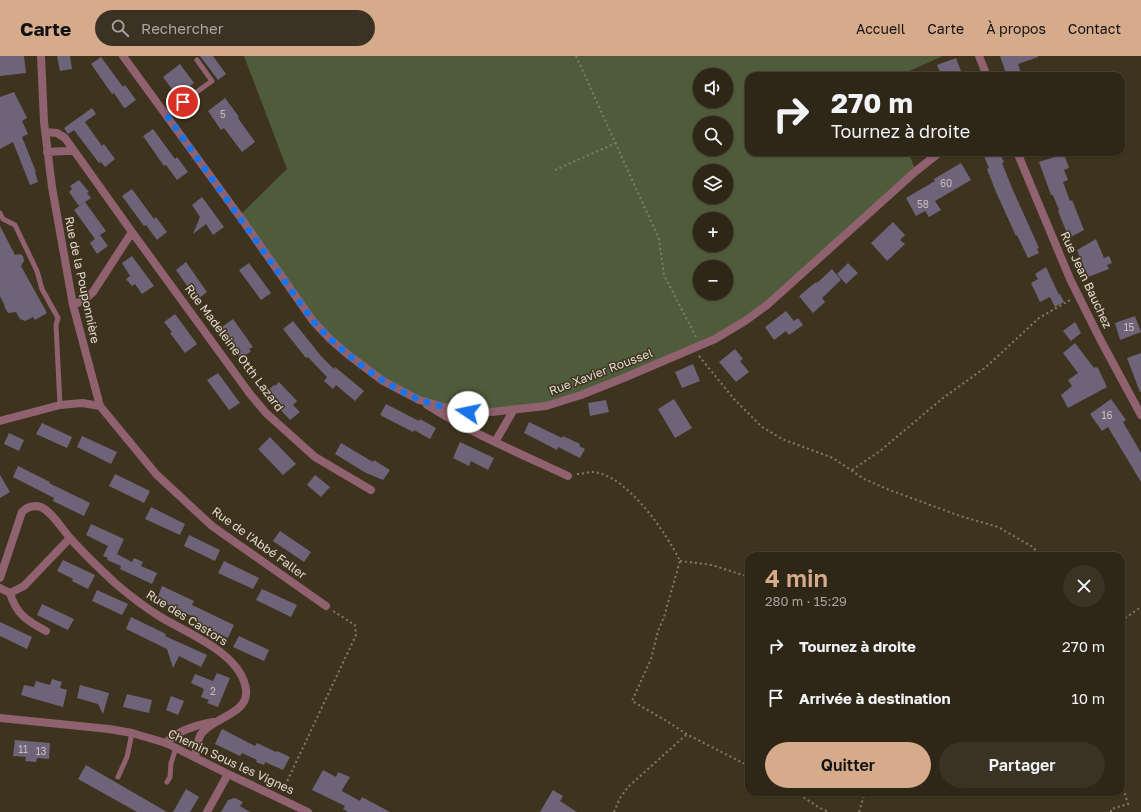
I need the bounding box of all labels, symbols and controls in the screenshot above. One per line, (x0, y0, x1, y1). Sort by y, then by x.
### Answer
search box (95, 10, 375, 46)
text: Carte (20, 17, 71, 40)
icon: search (109, 17, 131, 39)
text: Rechercher (141, 19, 224, 37)
text: Accueil (856, 20, 905, 37)
text: Carte (927, 20, 964, 37)
text: À propos (986, 20, 1046, 37)
text: Contact (1068, 20, 1121, 37)
map controls (693, 68, 733, 300)
button: sound (693, 68, 733, 108)
pin (166, 85, 200, 119)
text: 270 m (831, 86, 913, 119)
icon: right (765, 88, 817, 140)
icon: arrive (172, 91, 194, 113)
house number: 5 (220, 108, 226, 120)
button: search (693, 116, 733, 156)
text: Tournez à droite (831, 120, 970, 142)
button: layers (693, 164, 733, 204)
house number: 60 (940, 177, 952, 189)
house number: 58 (917, 198, 929, 210)
button: + (693, 212, 733, 252)
street label: Rue de la Pouponnière (62, 215, 103, 345)
street label: Rue Jean Bauchez (1057, 229, 1115, 331)
button: − (693, 260, 733, 300)
street label: Rue Madeleine Otth Lazard (182, 281, 287, 414)
house number: 15 (1124, 321, 1135, 333)
street label: Rue Xavier Roussel (547, 345, 655, 398)
position arrow (447, 391, 489, 433)
house number: 16 (1102, 409, 1112, 421)
street label: Rue de l'Abbé Faller (209, 503, 310, 582)
text: 4 min (765, 563, 828, 592)
button: close (1063, 565, 1105, 607)
street label: Rue des Castors (144, 587, 231, 649)
text: 280 m · 15:29 (765, 593, 847, 609)
icon: right (765, 635, 787, 657)
text: Tournez à droite (799, 637, 916, 655)
text: 270 m (1062, 637, 1105, 655)
house number: 2 (210, 685, 216, 697)
icon: arrive (765, 687, 787, 709)
text: Arrivée à destination (799, 689, 951, 707)
text: 10 m (1071, 689, 1105, 707)
street label: Chemin Sous les Vignes (166, 726, 297, 797)
button: Quitter (765, 742, 931, 788)
button: Partager (939, 742, 1105, 788)
house number: 11 (18, 743, 28, 755)
house number: 13 (36, 745, 46, 757)

